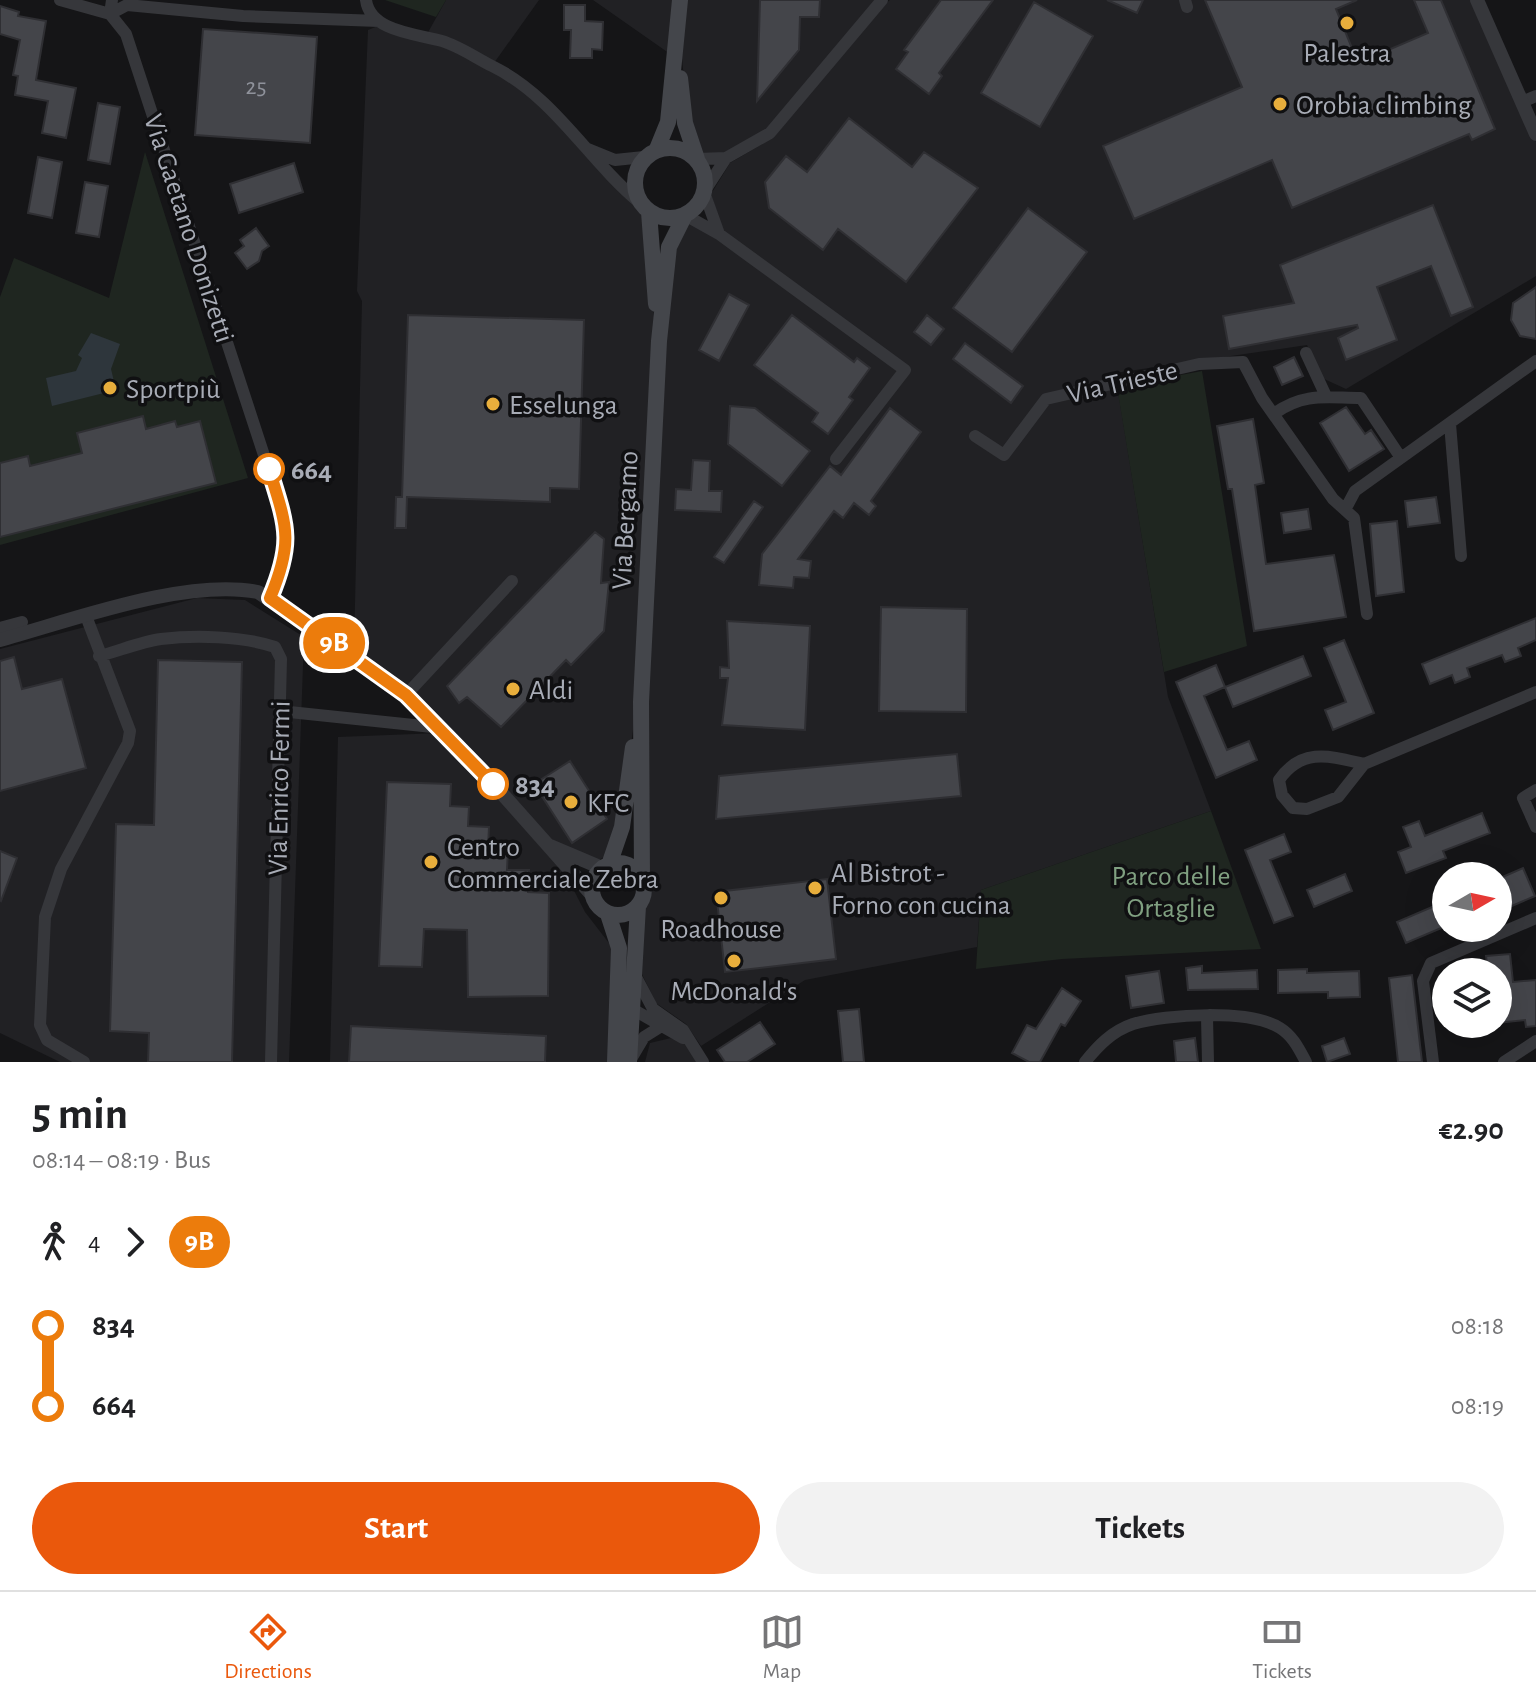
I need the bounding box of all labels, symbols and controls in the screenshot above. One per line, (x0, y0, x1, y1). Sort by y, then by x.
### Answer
marker: Palestra (1338, 14, 1356, 32)
place label: Palestra (1303, 40, 1391, 68)
house number: 25 (246, 75, 266, 99)
place label: Orobia climbing (1296, 92, 1472, 120)
marker: Orobia climbing (1271, 95, 1289, 113)
street label: Via Gaetano Donizetti (138, 111, 238, 346)
street label: Via Trieste (1064, 357, 1180, 409)
place label: Sportpiù (126, 376, 220, 404)
marker: Sportpiù (101, 379, 119, 397)
place label: Esselunga (509, 392, 618, 420)
marker: Esselunga (484, 395, 502, 413)
street label: Via Bergamo (608, 450, 644, 590)
marker: 664 (254, 454, 284, 484)
place label: 664 (291, 457, 332, 485)
line badge: 9B (298, 617, 370, 669)
text: 9B (319, 629, 349, 657)
place label: Aldi (529, 677, 573, 705)
marker: Aldi (504, 680, 522, 698)
street label: Via Enrico Fermi (264, 700, 296, 876)
marker: 834 (478, 769, 508, 799)
place label: 834 (515, 772, 555, 800)
place label: KFC (587, 790, 629, 818)
marker: KFC (562, 793, 580, 811)
place label: Centro Commerciale Zebra (447, 834, 659, 894)
marker: Centro Commerciale Zebra (422, 853, 440, 871)
place label: Al Bistrot - Forno con cucina (831, 860, 1011, 920)
north arrow (1432, 862, 1512, 942)
map controls (1432, 862, 1512, 1038)
park label: Parco delle Ortaglie (1112, 863, 1230, 923)
marker: Al Bistrot - Forno con cucina (806, 879, 824, 897)
marker: Roadhouse (712, 889, 730, 907)
place label: Roadhouse (660, 916, 782, 944)
marker: McDonald's (725, 952, 743, 970)
button: layers (1432, 958, 1512, 1038)
place label: McDonald's (671, 978, 797, 1006)
text: 5 min (32, 1093, 128, 1137)
text: €2.90 (1439, 1115, 1504, 1145)
text: 08:14 – 08:19 · Bus (32, 1147, 211, 1173)
icon: walk (32, 1220, 76, 1264)
icon: forward (113, 1220, 157, 1264)
text: 9B (185, 1228, 214, 1256)
text: 4 (88, 1229, 101, 1255)
text: 834 (92, 1311, 135, 1341)
text: 08:18 (1451, 1313, 1504, 1339)
text: 664 (92, 1391, 136, 1421)
text: 08:19 (1451, 1393, 1504, 1419)
button: Start (32, 1482, 760, 1574)
button: Tickets (776, 1482, 1504, 1574)
tab: Directions (224, 1610, 312, 1684)
tab: Map (760, 1610, 804, 1684)
tab: Tickets (1252, 1610, 1312, 1684)

